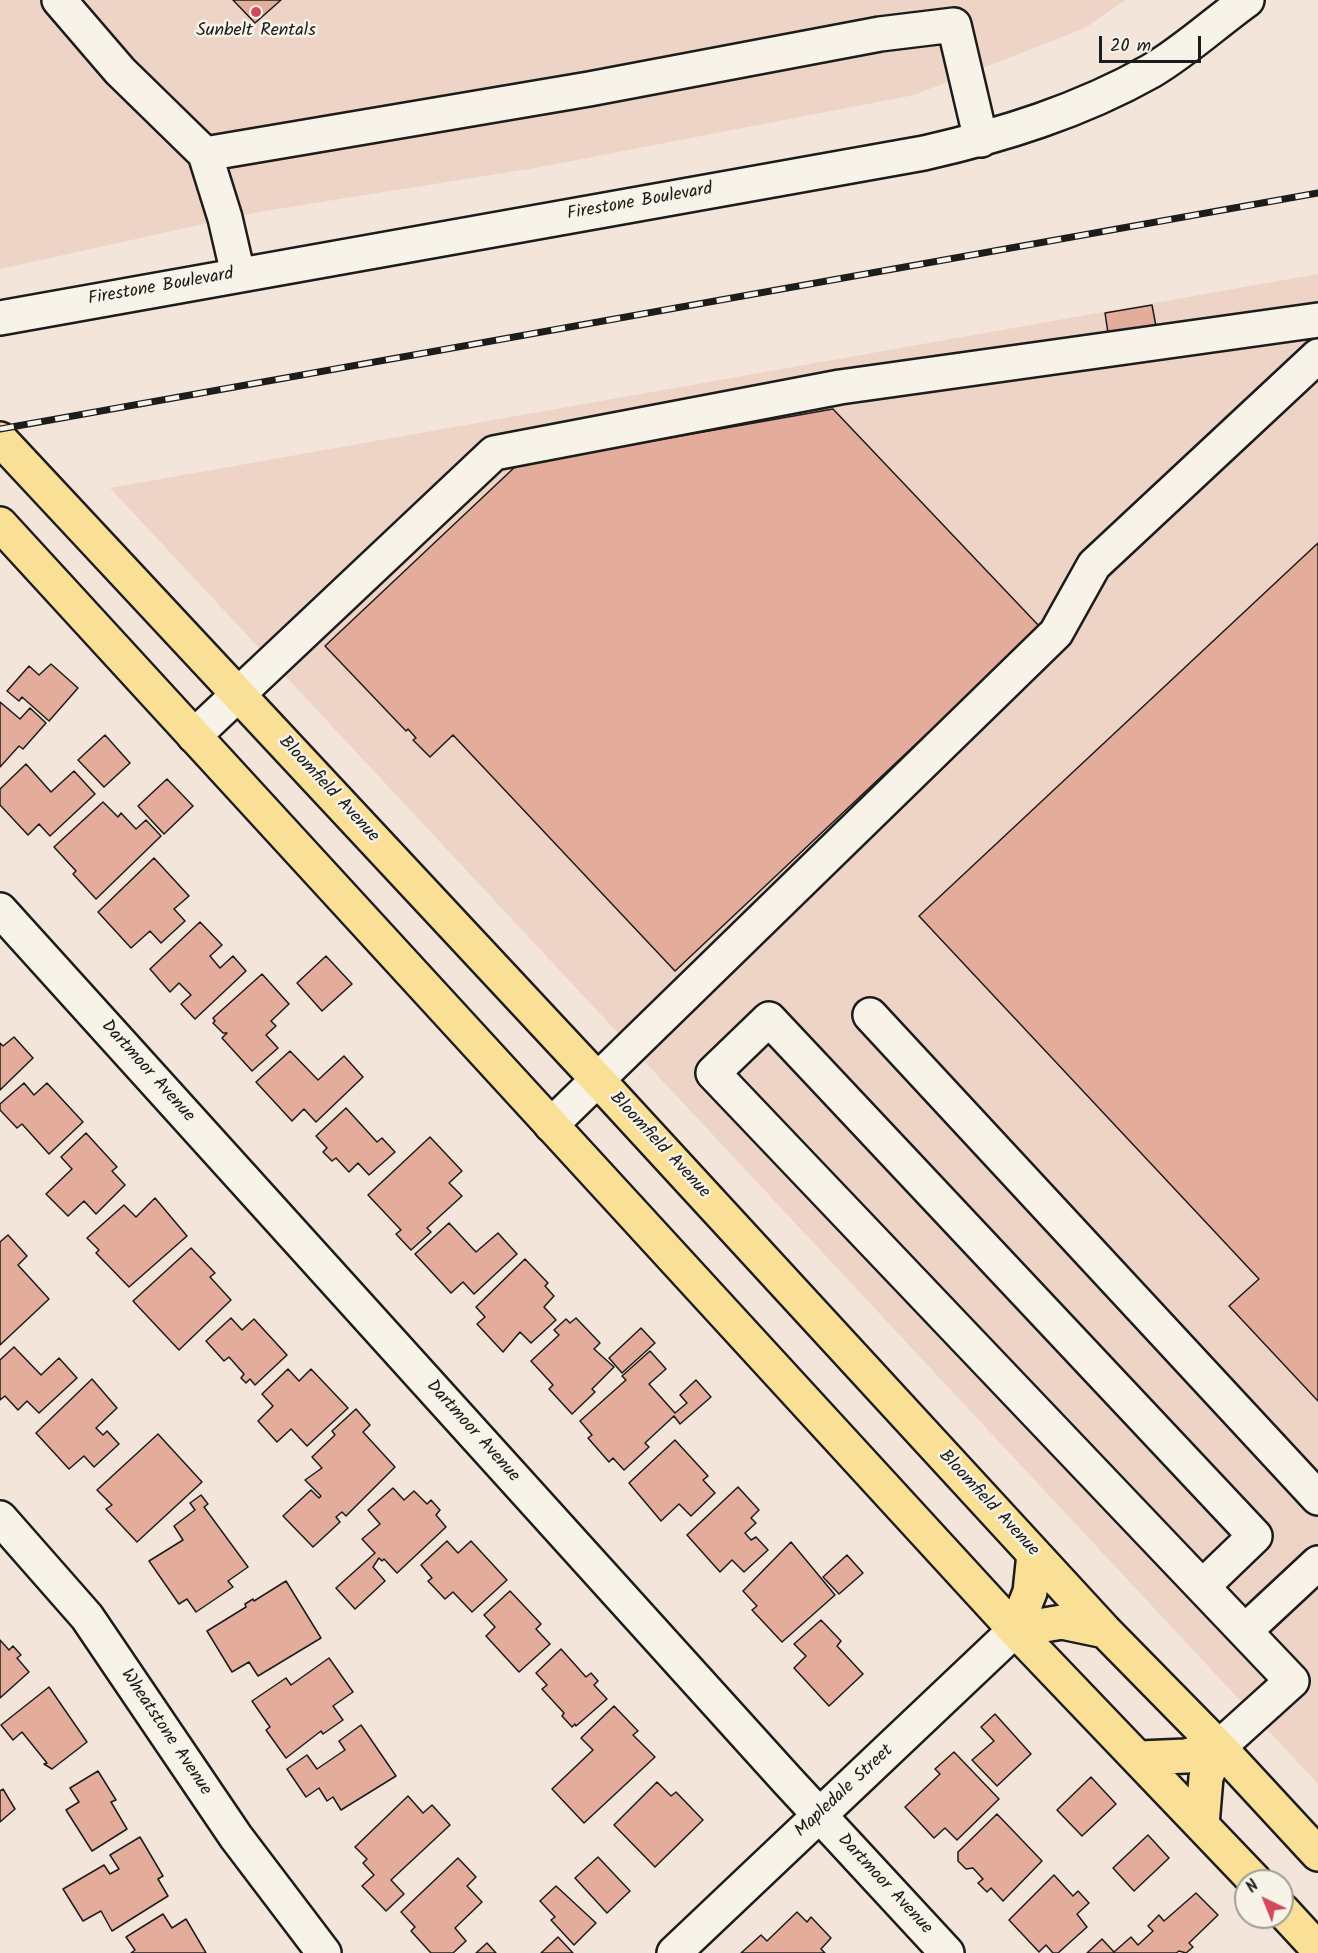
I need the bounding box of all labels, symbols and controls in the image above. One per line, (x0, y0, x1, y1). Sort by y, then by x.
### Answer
marker: Sunbelt Rentals (249, 5, 263, 19)
place label: Sunbelt Rentals (196, 21, 316, 43)
scale bar (1102, 24, 1204, 62)
text: 20 m (1110, 32, 1151, 61)
street label: Firestone Boulevard (566, 180, 714, 226)
street label: Firestone Boulevard (87, 265, 235, 311)
street label: Bloomfield Avenue (273, 732, 383, 848)
street label: Dartmoor Avenue (96, 1017, 198, 1127)
street label: Bloomfield Avenue (604, 1088, 714, 1204)
street label: Dartmoor Avenue (421, 1377, 523, 1487)
street label: Bloomfield Avenue (933, 1446, 1043, 1562)
street label: Wheatstone Avenue (115, 1666, 215, 1800)
street label: Mapledale Street (791, 1741, 899, 1843)
street label: Dartmoor Avenue (832, 1830, 936, 1940)
north arrow (1234, 1869, 1294, 1929)
text: N (1241, 1874, 1265, 1900)

